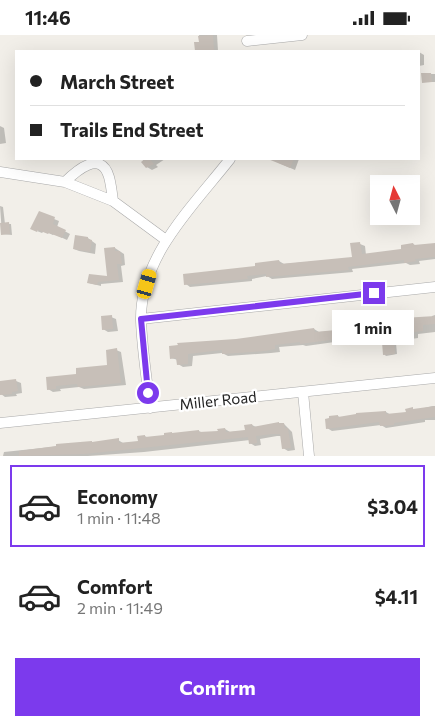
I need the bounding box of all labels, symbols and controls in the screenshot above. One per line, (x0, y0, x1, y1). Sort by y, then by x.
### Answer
text: 11:46 (25, 6, 71, 29)
text: March Street (60, 70, 174, 93)
text: Trails End Street (60, 118, 204, 141)
north arrow (370, 175, 420, 225)
map controls (370, 175, 420, 225)
car (135, 268, 158, 300)
route end (363, 282, 385, 304)
callout: 1 min (333, 311, 415, 345)
text: 1 min (354, 318, 392, 337)
route start (137, 382, 159, 404)
street label: Miller Road (178, 387, 257, 413)
icon: car (17, 484, 62, 529)
text: Economy (77, 485, 158, 508)
text: $3.04 (367, 495, 418, 518)
text: 1 min · 11:48 (77, 508, 161, 527)
icon: car (17, 574, 62, 619)
text: Comfort (77, 575, 153, 598)
text: $4.11 (375, 585, 418, 608)
text: 2 min · 11:49 (77, 598, 163, 617)
button: Confirm (15, 658, 420, 716)

